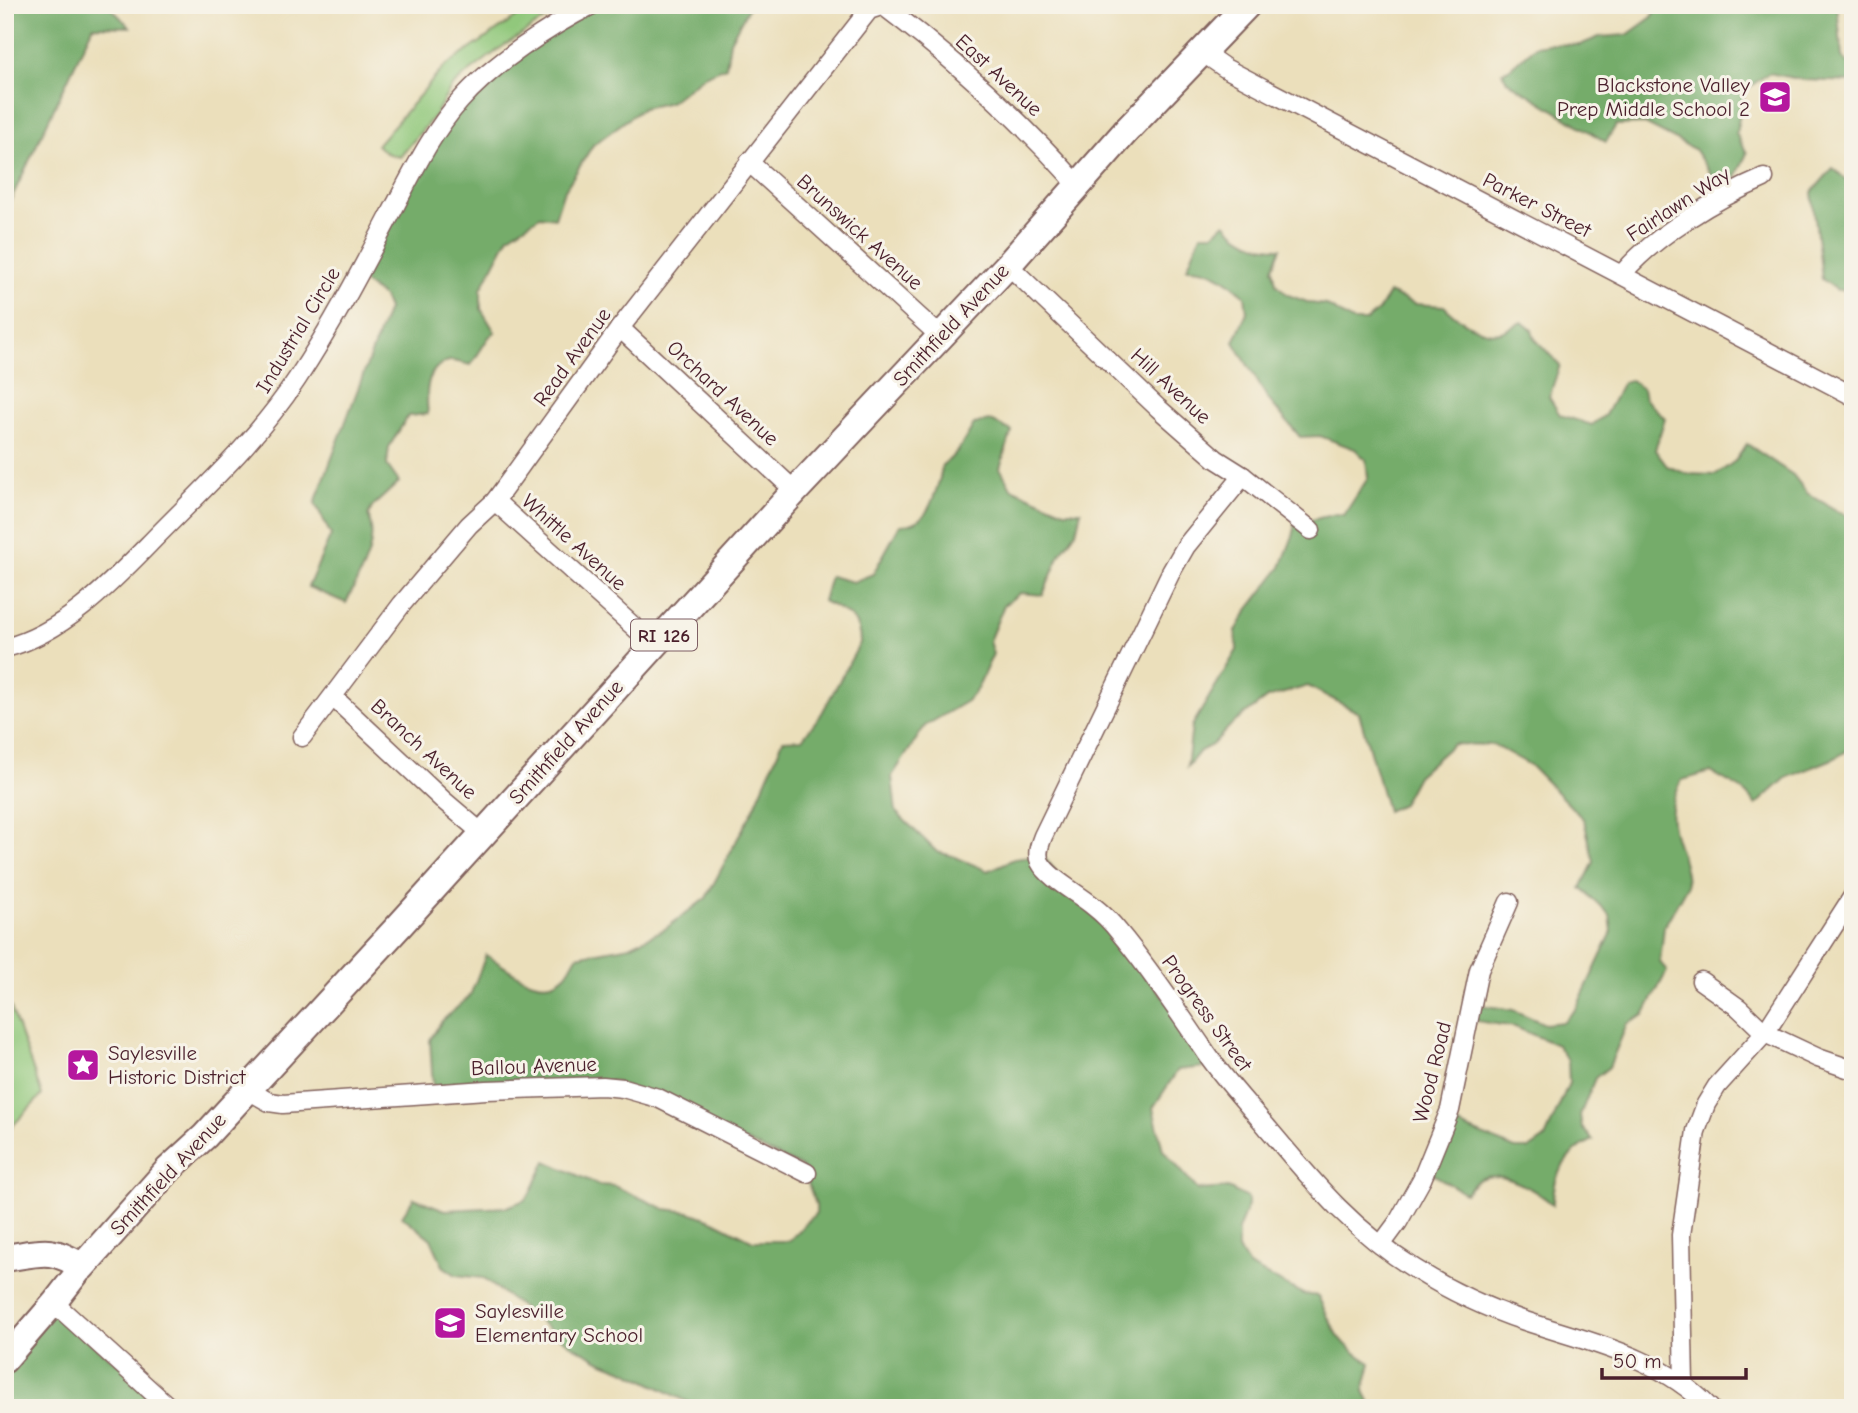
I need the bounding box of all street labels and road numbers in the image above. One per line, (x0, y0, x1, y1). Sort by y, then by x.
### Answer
street label: East Avenue (951, 29, 1047, 121)
street label: Fairlawn Way (1622, 161, 1735, 246)
street label: Parker Street (1479, 167, 1596, 243)
street label: Brunswick Avenue (792, 169, 928, 295)
street label: Smithfield Avenue (888, 259, 1014, 391)
street label: Industrial Circle (251, 263, 345, 397)
street label: Read Avenue (528, 303, 616, 411)
street label: Orchard Avenue (662, 335, 784, 451)
street label: Hill Avenue (1126, 343, 1216, 429)
street label: Whittle Avenue (517, 489, 631, 595)
road number: RI 126 (631, 620, 697, 650)
street label: Smithfield Avenue (504, 675, 628, 809)
street label: Branch Avenue (366, 694, 482, 804)
street label: Progress Street (1157, 950, 1258, 1076)
street label: Wood Road (1408, 1019, 1456, 1125)
street label: Ballou Avenue (471, 1052, 597, 1080)
street label: Smithfield Avenue (105, 1108, 231, 1240)

